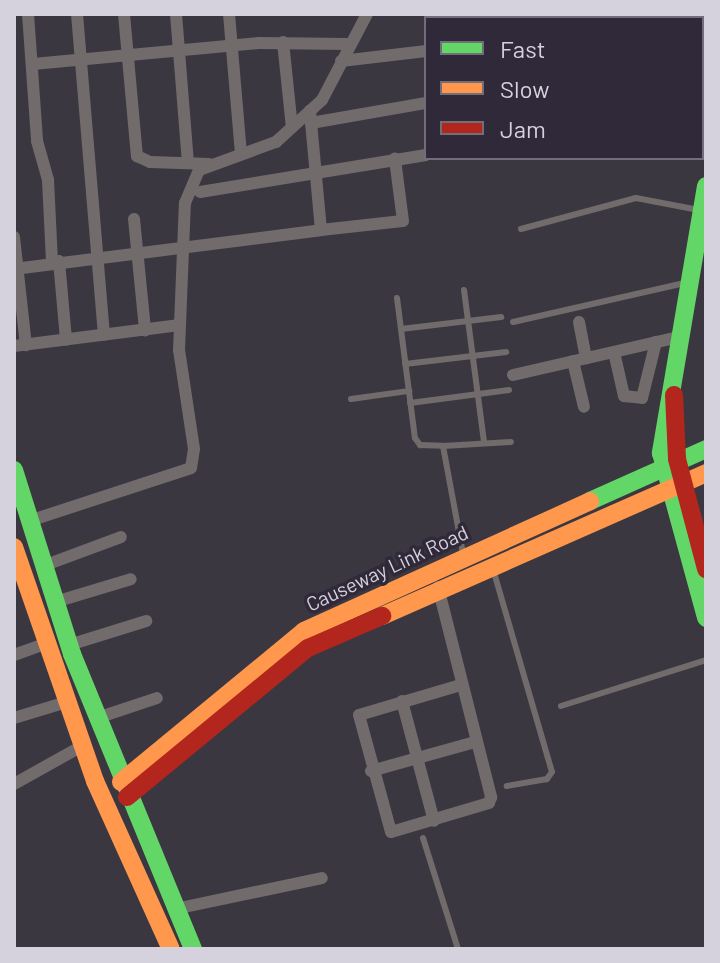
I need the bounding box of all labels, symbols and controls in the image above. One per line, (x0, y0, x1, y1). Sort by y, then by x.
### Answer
legend (424, 16, 704, 160)
text: Fast (500, 34, 545, 63)
text: Slow (500, 74, 549, 103)
text: Jam (500, 114, 546, 143)
street label: Causeway Link Road (302, 520, 472, 616)

